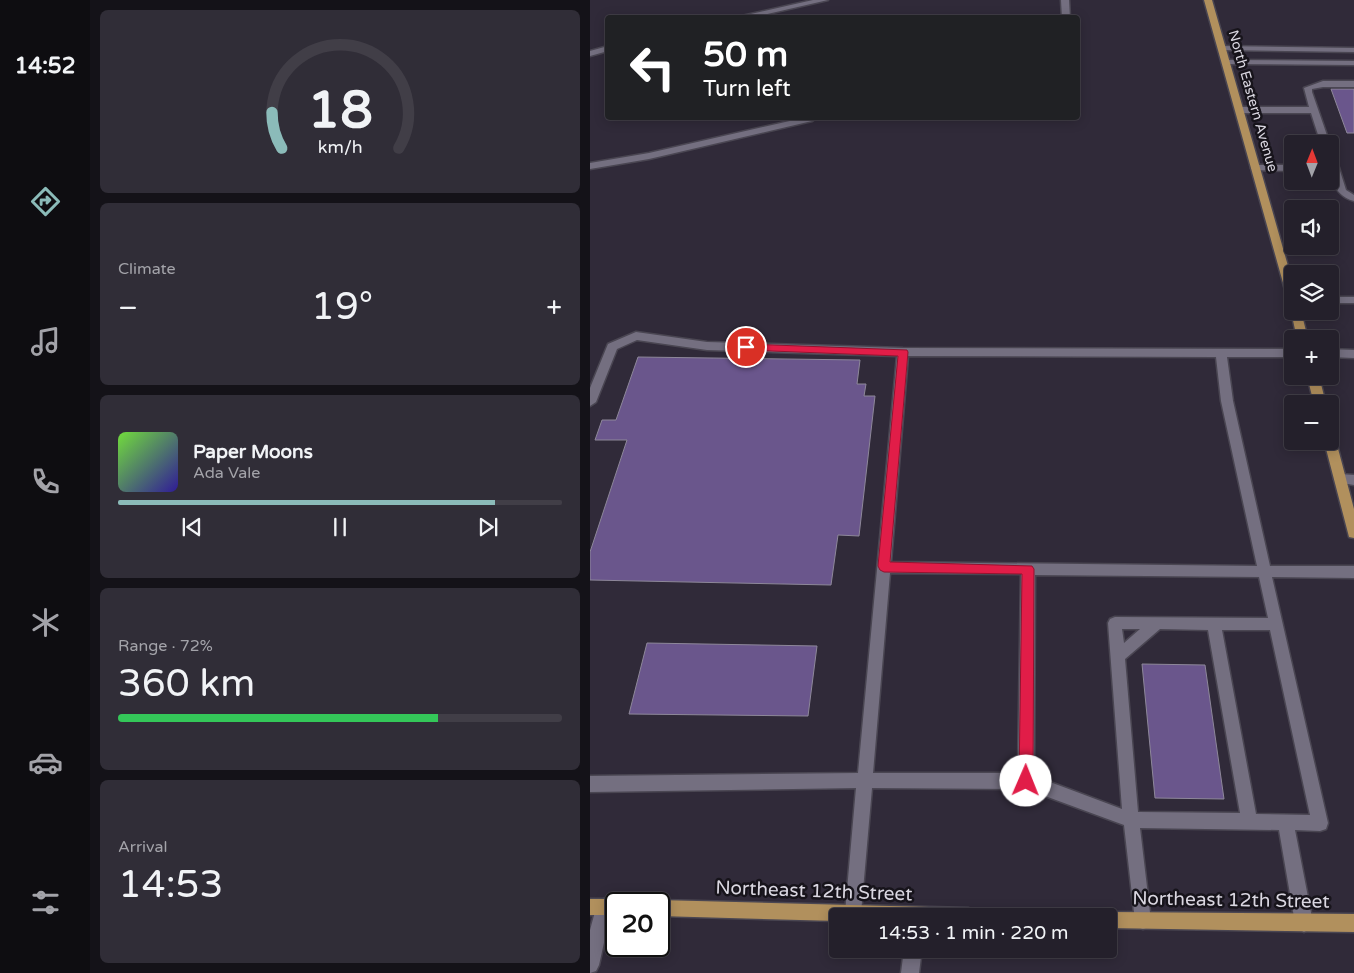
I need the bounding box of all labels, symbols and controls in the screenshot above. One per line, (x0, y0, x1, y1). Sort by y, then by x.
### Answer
street label: North Eastern Avenue (1225, 28, 1281, 174)
text: 50 m (703, 34, 788, 76)
icon: left (620, 35, 685, 100)
text: 14:52 (15, 53, 75, 79)
text: Turn left (703, 76, 791, 102)
text: 18 (307, 79, 373, 142)
north arrow (1284, 135, 1339, 190)
map controls (1284, 135, 1339, 450)
text: km/h (318, 137, 362, 158)
icon: directions (28, 184, 63, 219)
button: sound (1284, 200, 1339, 255)
text: Climate (118, 259, 176, 279)
button: layers (1284, 265, 1339, 320)
text: 19° (311, 284, 373, 330)
text: − (118, 291, 138, 325)
text: + (546, 291, 562, 325)
icon: music (28, 324, 63, 359)
pin (725, 326, 767, 368)
button: + (1284, 330, 1339, 385)
icon: arrive (732, 333, 760, 361)
button: − (1284, 395, 1339, 450)
text: Paper Moons (193, 441, 313, 463)
text: Ada Vale (193, 463, 260, 483)
icon: phone (28, 464, 63, 499)
icon: previous (178, 513, 206, 541)
icon: pause (326, 513, 354, 541)
icon: next (474, 513, 502, 541)
icon: climate (28, 605, 63, 640)
text: Range · 72% (118, 636, 213, 656)
text: 360 km (118, 661, 255, 707)
icon: car (28, 745, 63, 780)
position arrow (999, 754, 1051, 806)
text: Arrival (118, 837, 167, 857)
text: 14:53 (118, 862, 223, 908)
street label: Northeast 12th Street (715, 877, 913, 905)
icon: filters (28, 885, 63, 920)
street label: Northeast 12th Street (1132, 887, 1330, 913)
speed limit sign: 20 (605, 892, 670, 957)
text: 14:53 · 1 min · 220 m (877, 922, 1069, 944)

